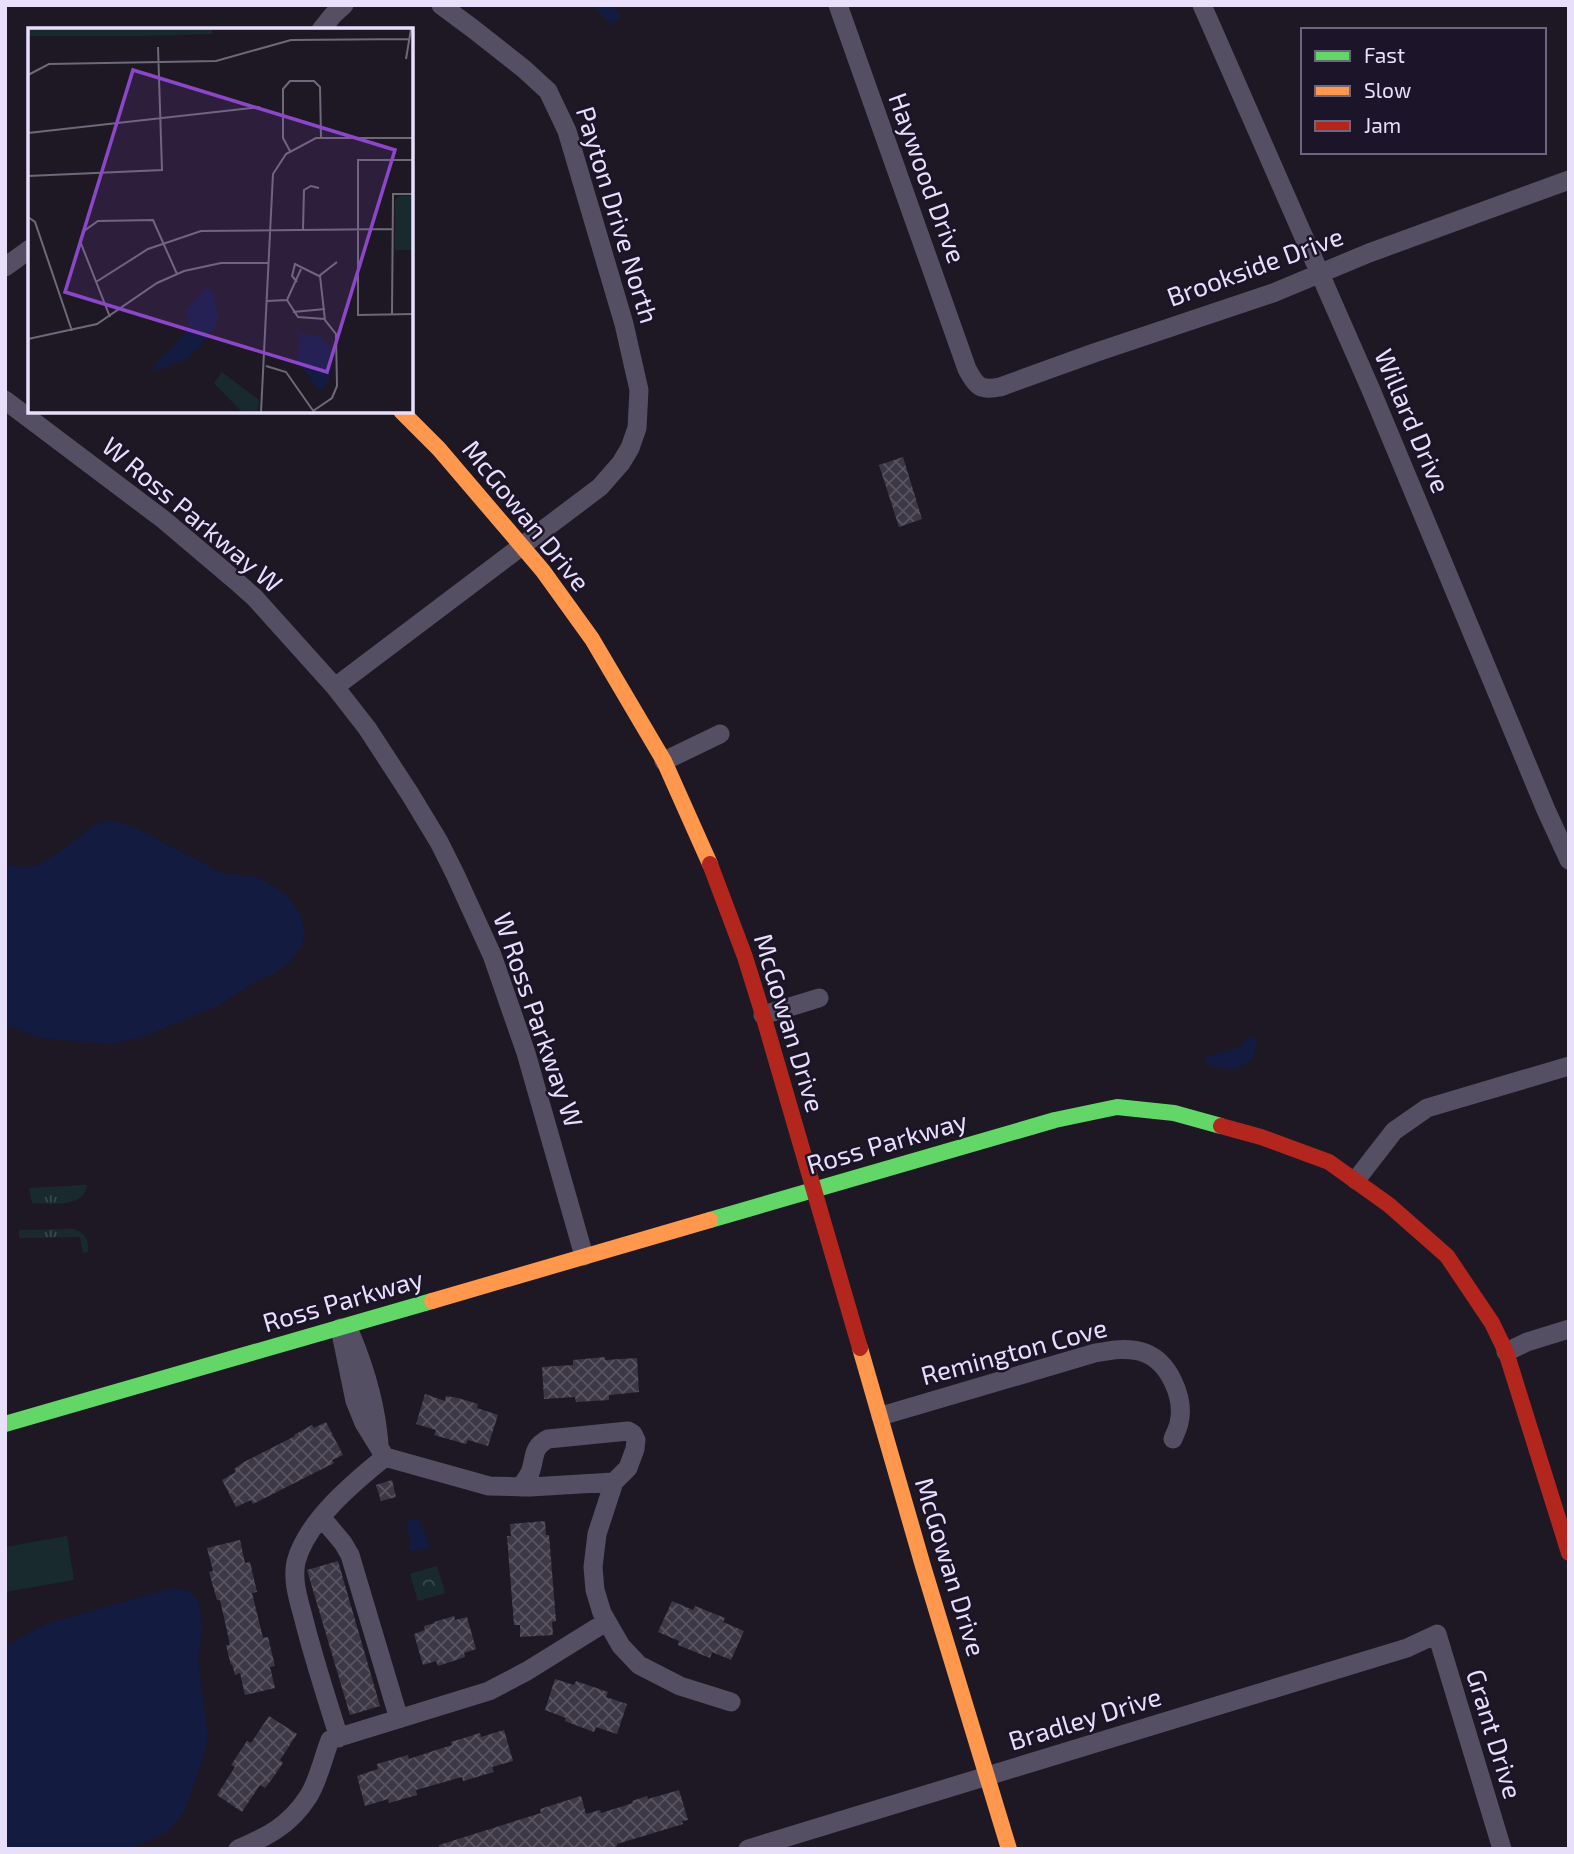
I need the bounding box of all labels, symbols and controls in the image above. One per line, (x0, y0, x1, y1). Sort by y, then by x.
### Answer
inset map (28, 28, 413, 413)
legend (1301, 28, 1546, 154)
text: Fast (1364, 42, 1405, 67)
text: Slow (1364, 77, 1411, 102)
street label: Haywood Drive (883, 88, 974, 267)
street label: Payton Drive North (571, 102, 666, 327)
text: Jam (1364, 112, 1401, 137)
street label: Brookside Drive (1162, 219, 1347, 312)
street label: Willard Drive (1369, 344, 1458, 497)
street label: W Ross Parkway W (97, 430, 289, 598)
street label: McGowan Drive (457, 433, 597, 597)
street label: W Ross Parkway W (488, 908, 591, 1131)
street label: McGowan Drive (749, 930, 832, 1115)
street label: Ross Parkway (803, 1104, 971, 1179)
street label: Ross Parkway (259, 1262, 427, 1337)
street label: Remington Cove (917, 1311, 1110, 1390)
street label: McGowan Drive (910, 1474, 993, 1659)
street label: Grant Drive (1461, 1665, 1530, 1802)
street label: Bradley Drive (1004, 1680, 1165, 1755)

